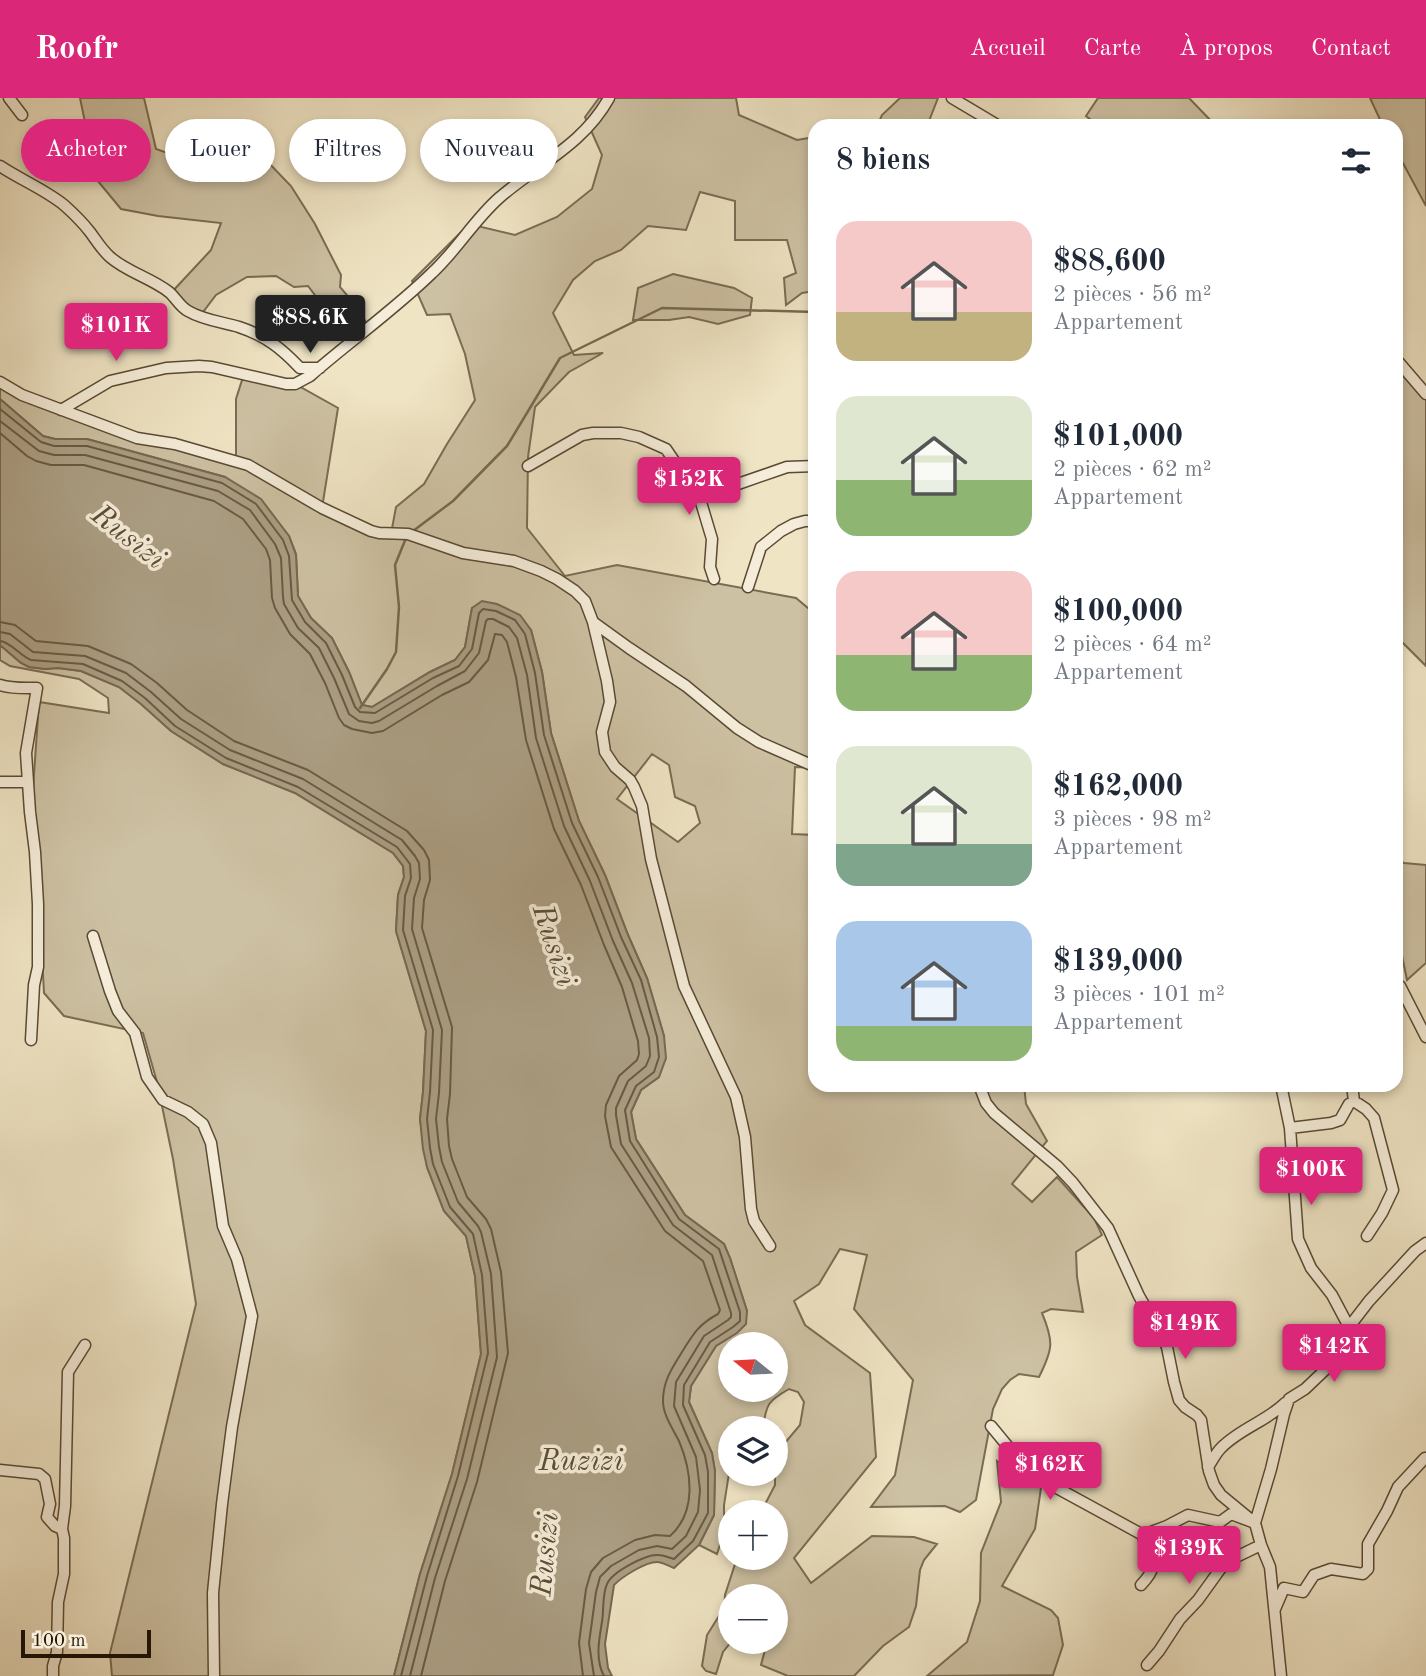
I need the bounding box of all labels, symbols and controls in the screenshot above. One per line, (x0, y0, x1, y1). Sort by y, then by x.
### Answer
text: Roofr (35, 33, 118, 66)
text: Accueil (970, 37, 1046, 61)
text: Carte (1084, 37, 1141, 61)
text: À propos (1179, 37, 1273, 61)
text: Contact (1311, 37, 1391, 61)
chip: Acheter (21, 119, 151, 182)
chip: Louer (165, 119, 275, 182)
chip: Filtres (289, 119, 406, 182)
chip: Nouveau (420, 119, 558, 182)
icon: filters (1337, 142, 1375, 180)
text: 8 biens (836, 146, 930, 176)
text: $88,600 (1053, 247, 1166, 277)
icon: home (892, 249, 976, 333)
text: 2 pièces · 56 m² (1053, 283, 1212, 306)
pin: $88.6K (253, 296, 367, 355)
pin: $101K (67, 303, 165, 363)
text: $88.6K (271, 306, 349, 329)
text: Appartement (1053, 311, 1183, 334)
text: $101K (80, 314, 152, 337)
text: $101,000 (1053, 422, 1183, 452)
icon: home (892, 424, 976, 508)
pin: $152K (640, 458, 738, 517)
text: 2 pièces · 62 m² (1053, 458, 1212, 481)
text: $152K (653, 468, 725, 491)
text: Appartement (1053, 486, 1183, 509)
water label: Rusizi (84, 499, 170, 575)
text: $100,000 (1053, 597, 1183, 627)
icon: home (892, 599, 976, 683)
text: 2 pièces · 64 m² (1053, 633, 1212, 656)
text: Appartement (1053, 661, 1183, 684)
text: $162,000 (1053, 772, 1183, 802)
icon: home (892, 774, 976, 858)
text: 3 pièces · 98 m² (1053, 808, 1212, 831)
text: Appartement (1053, 836, 1183, 859)
water label: Rusizi (525, 900, 580, 990)
text: $139,000 (1053, 947, 1183, 977)
icon: home (892, 949, 976, 1033)
text: 3 pièces · 101 m² (1053, 983, 1225, 1006)
text: Appartement (1053, 1011, 1183, 1034)
pin: $100K (1262, 1148, 1360, 1207)
text: $100K (1275, 1158, 1347, 1181)
pin: $149K (1136, 1302, 1234, 1361)
text: $149K (1149, 1312, 1221, 1335)
pin: $142K (1285, 1324, 1383, 1384)
north arrow (718, 1332, 788, 1402)
map controls (718, 1332, 788, 1654)
text: $142K (1298, 1335, 1370, 1358)
button: layers (718, 1416, 788, 1486)
pin: $162K (1001, 1442, 1099, 1502)
water label: Ruzizi (537, 1447, 624, 1477)
text: $162K (1014, 1453, 1086, 1476)
button: + (718, 1500, 788, 1570)
water label: Rusizi (527, 1511, 565, 1599)
pin: $139K (1140, 1526, 1238, 1586)
text: $139K (1153, 1537, 1225, 1560)
button: − (718, 1584, 788, 1654)
scale bar (21, 1627, 150, 1659)
text: 100 m (32, 1632, 85, 1651)

